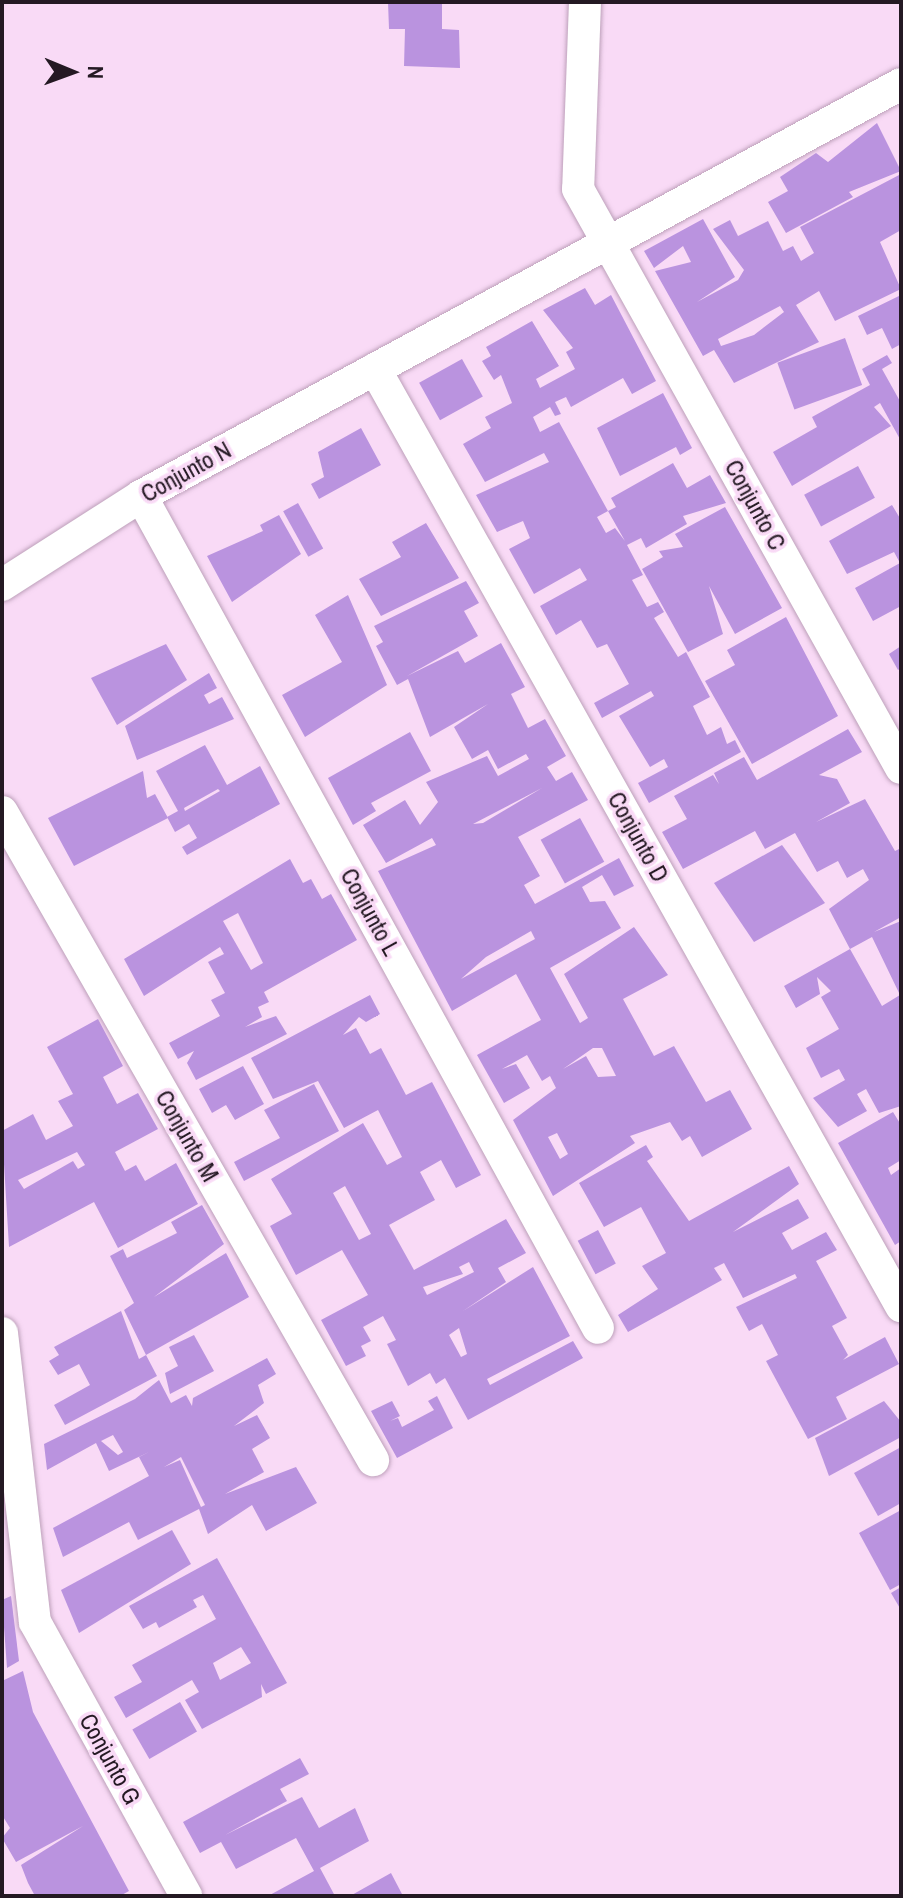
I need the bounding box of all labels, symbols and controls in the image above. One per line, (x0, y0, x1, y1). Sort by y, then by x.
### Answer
north arrow (32, 32, 112, 112)
text: N (81, 66, 111, 79)
street label: Conjunto N (136, 436, 236, 508)
street label: Conjunto C (719, 455, 791, 555)
street label: Conjunto D (602, 787, 674, 887)
street label: Conjunto L (334, 863, 406, 961)
street label: Conjunto M (149, 1085, 225, 1187)
street label: Conjunto G (73, 1708, 147, 1810)

